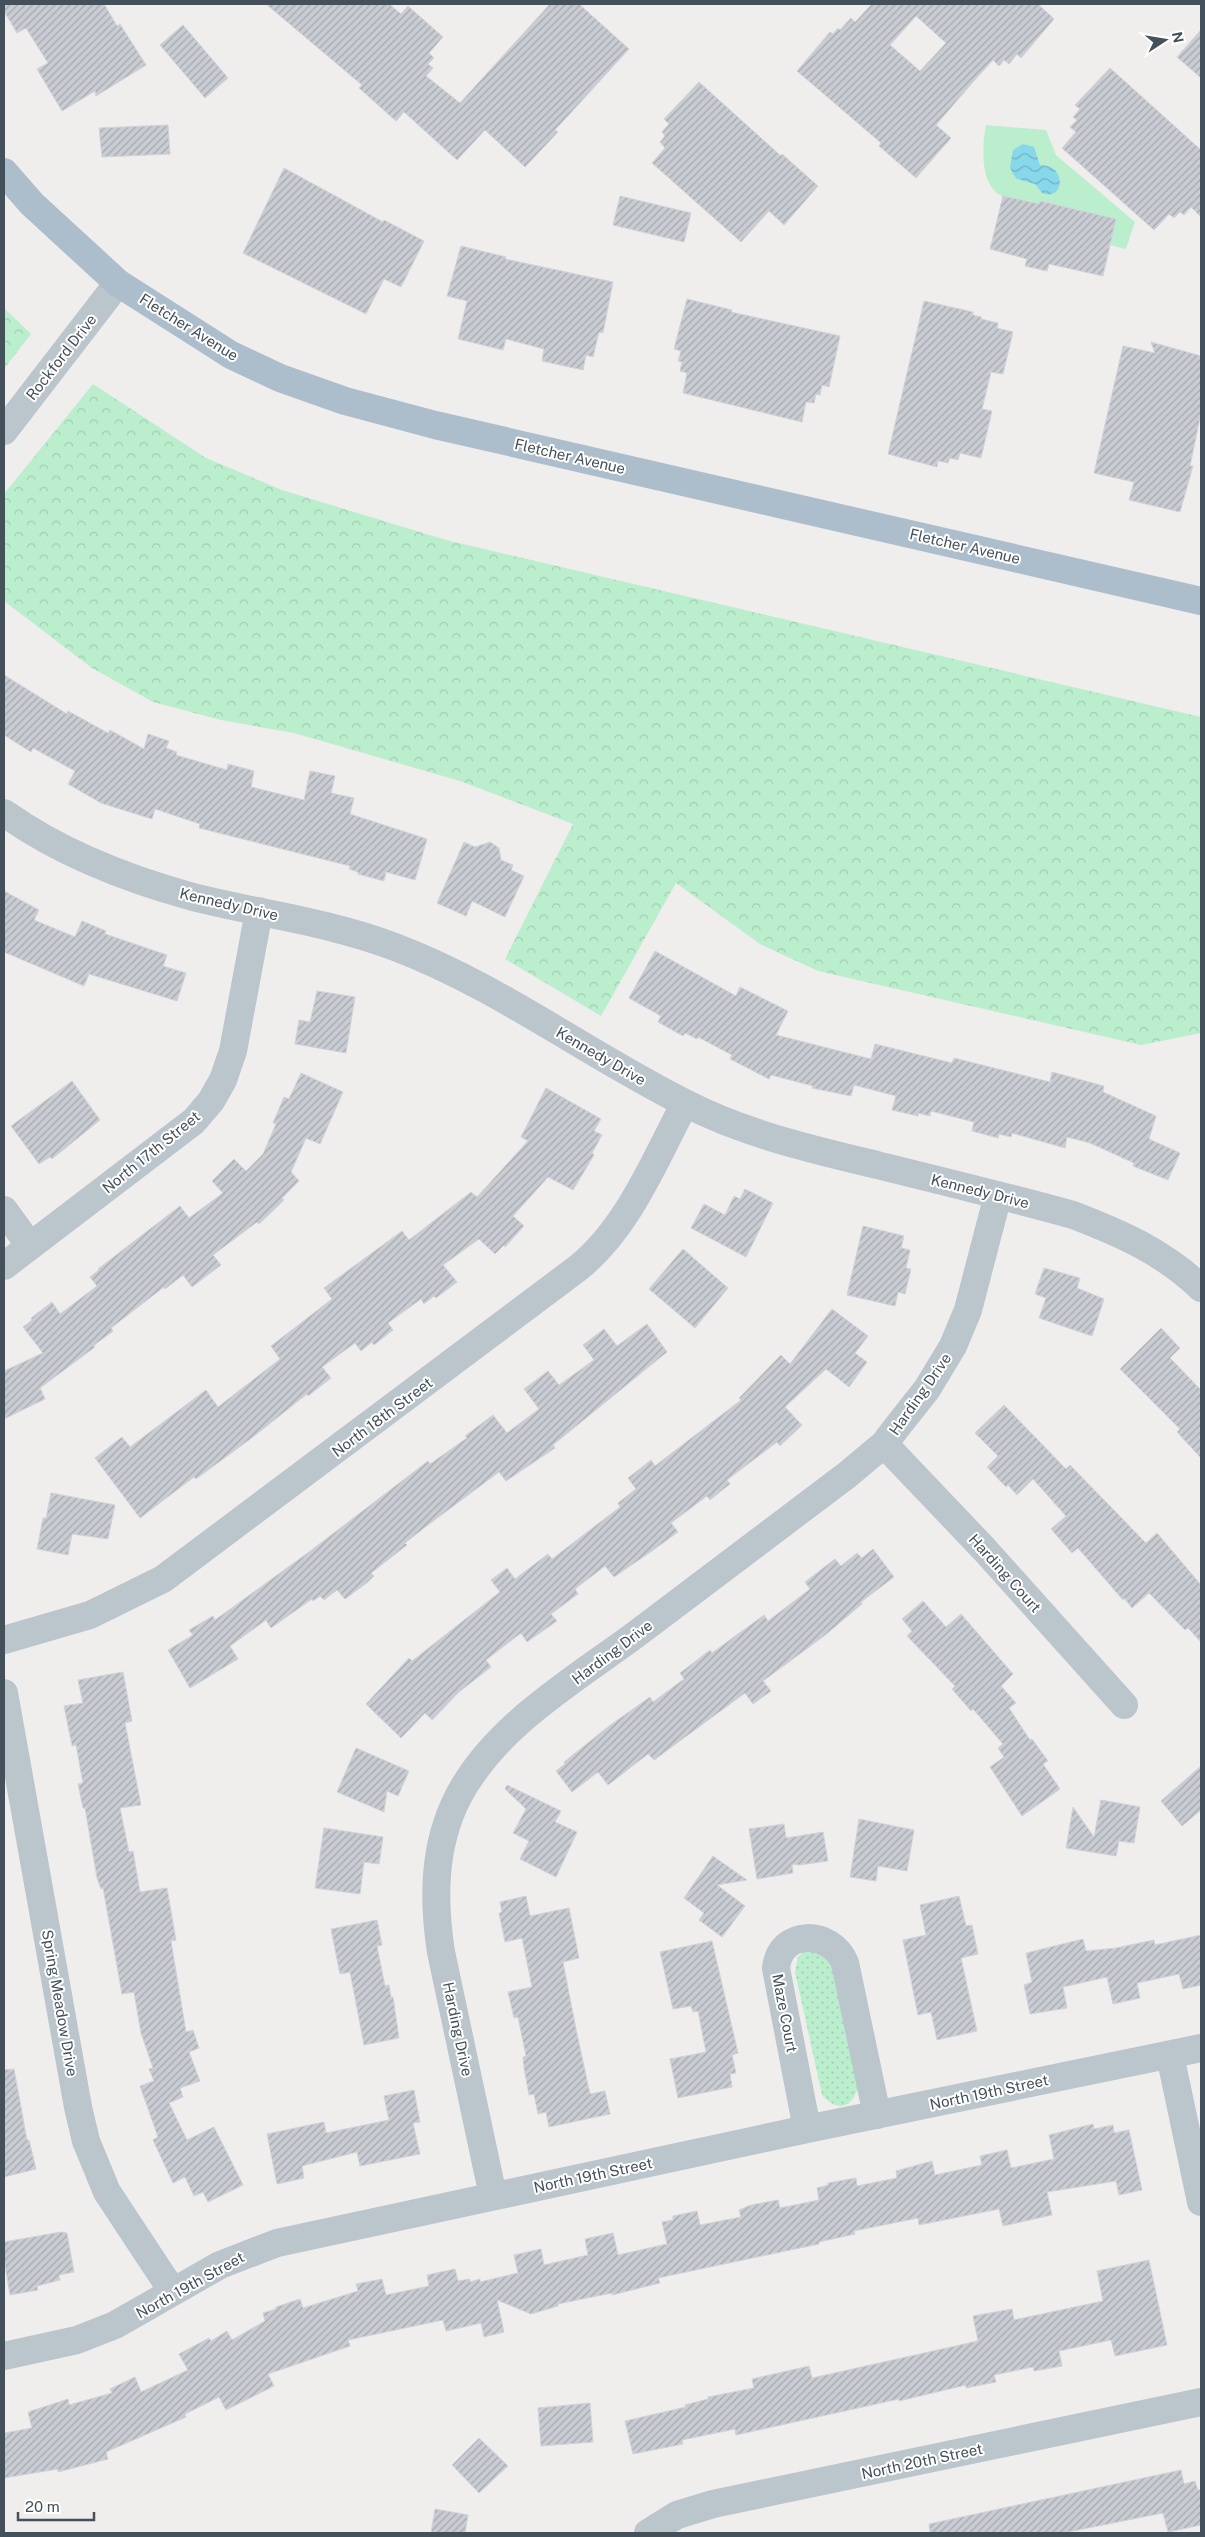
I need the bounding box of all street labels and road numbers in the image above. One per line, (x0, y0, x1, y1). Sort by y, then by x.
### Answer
street label: Fletcher Avenue (137, 290, 241, 364)
street label: Rockford Drive (22, 311, 100, 403)
street label: Fletcher Avenue (513, 435, 627, 477)
street label: Fletcher Avenue (908, 525, 1022, 567)
street label: Kennedy Drive (178, 884, 280, 924)
street label: Kennedy Drive (553, 1023, 649, 1089)
street label: North 17th Street (99, 1107, 203, 1197)
street label: Kennedy Drive (929, 1171, 1031, 1211)
street label: Harding Drive (886, 1350, 954, 1438)
street label: North 18th Street (328, 1374, 436, 1460)
street label: Harding Court (966, 1531, 1045, 1616)
street label: Harding Drive (569, 1616, 655, 1688)
street label: Spring Meadow Drive (39, 1928, 81, 2078)
street label: Maze Court (769, 1972, 801, 2054)
street label: Harding Drive (440, 1980, 476, 2078)
street label: North 19th Street (928, 2071, 1050, 2113)
street label: North 19th Street (532, 2154, 654, 2196)
street label: North 19th Street (133, 2248, 247, 2322)
street label: North 20th Street (860, 2440, 984, 2482)

